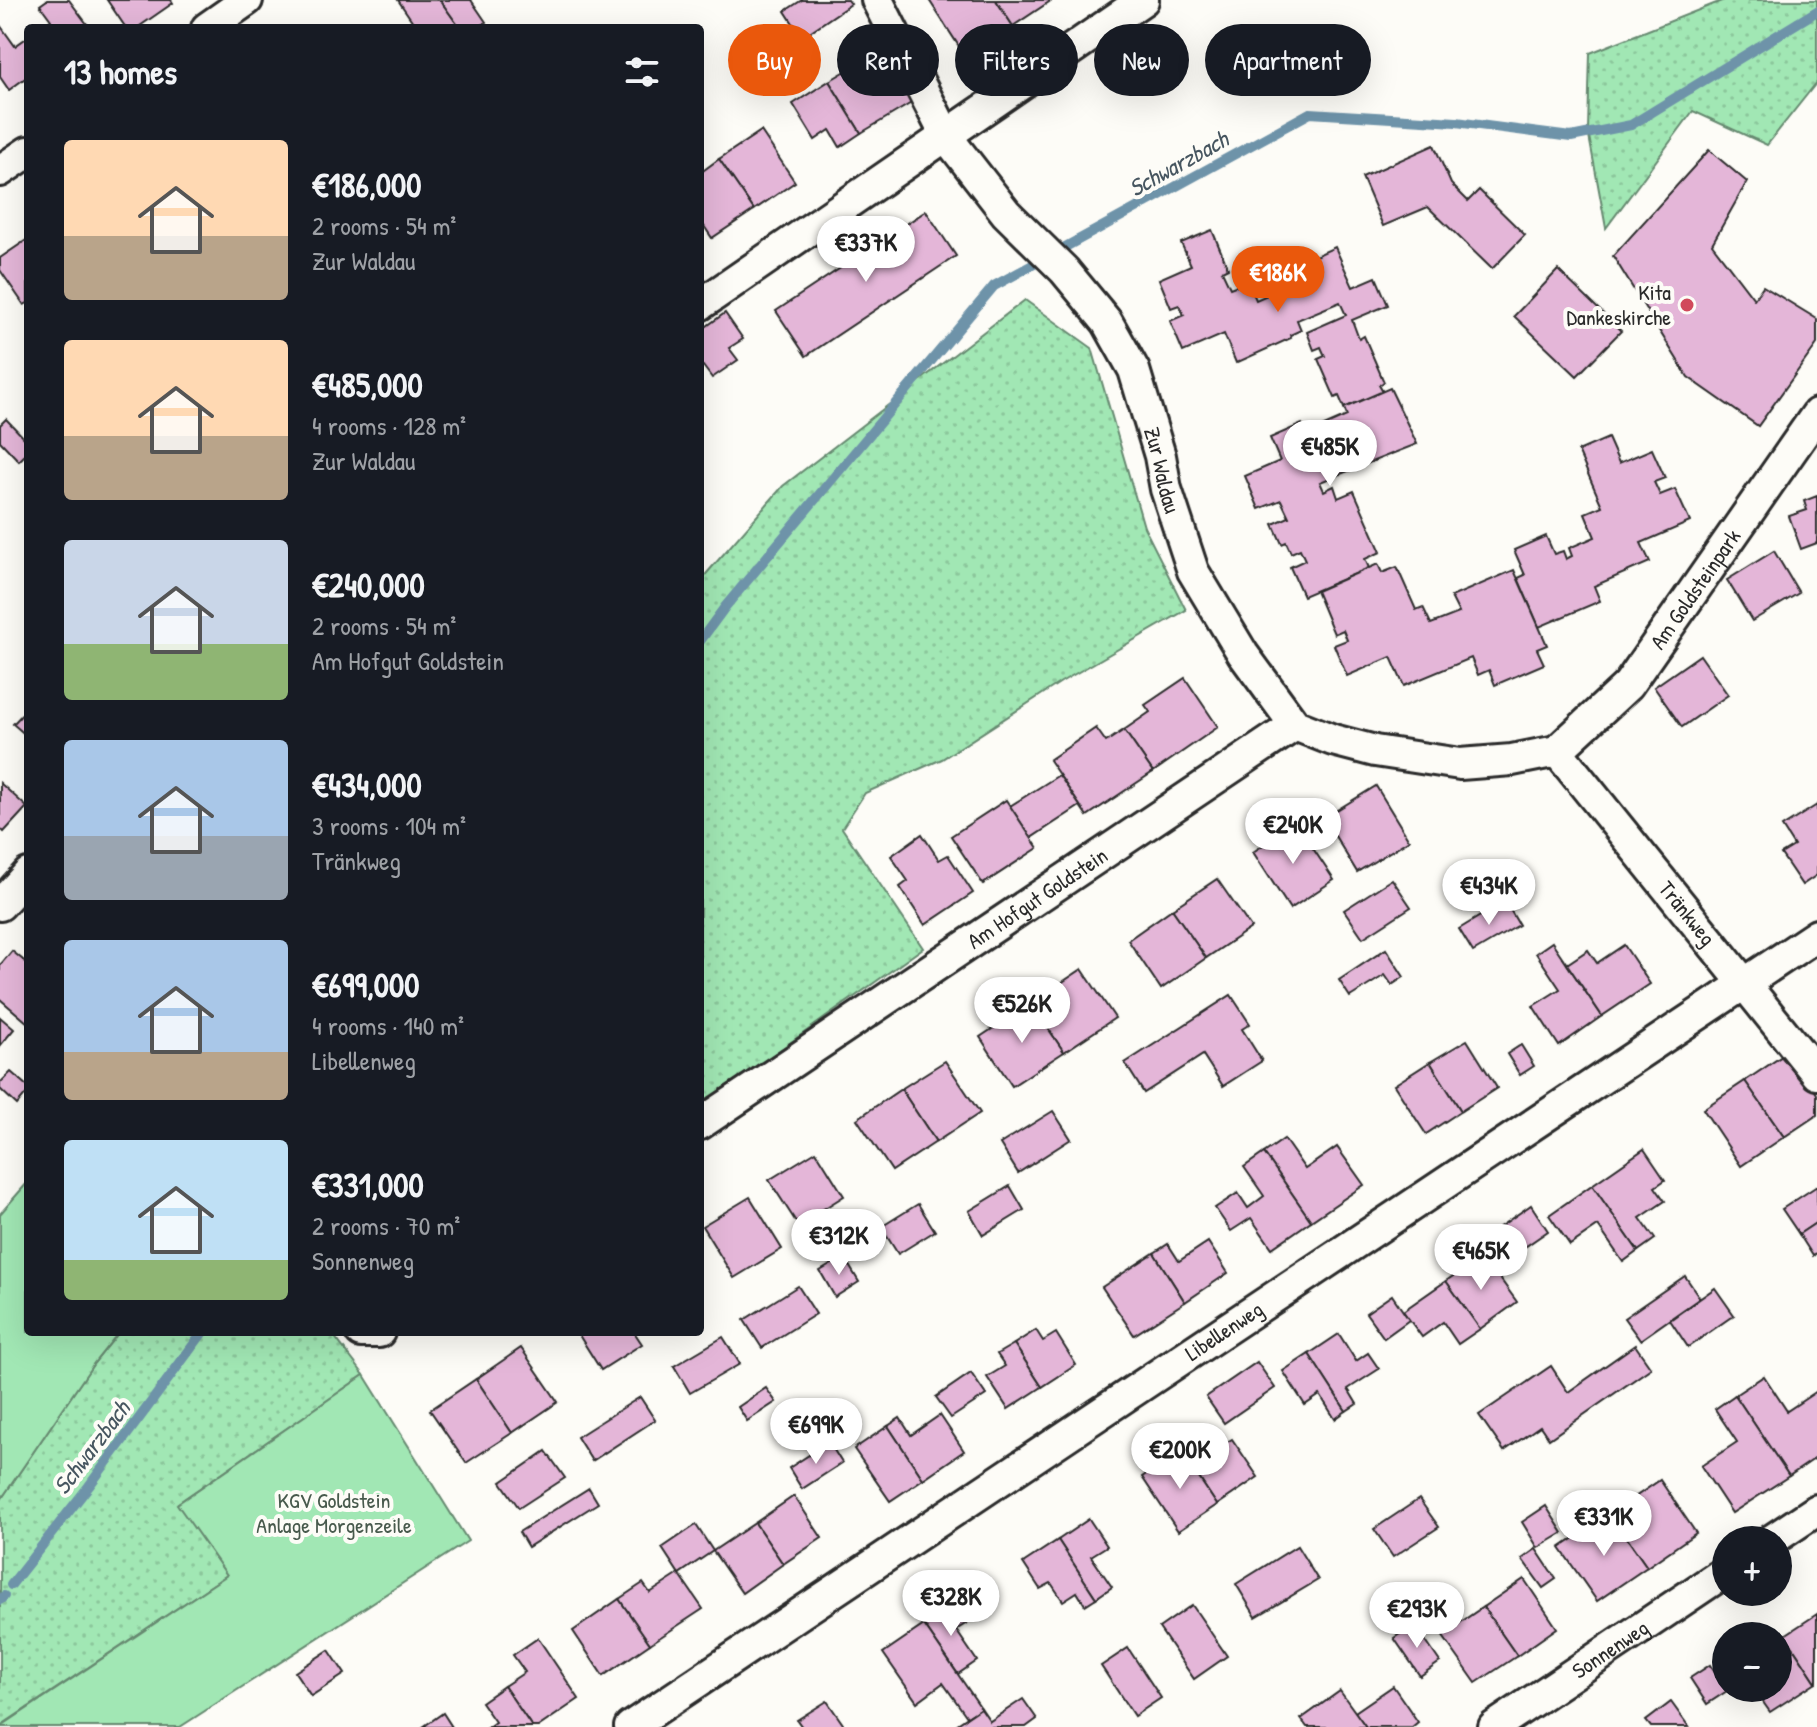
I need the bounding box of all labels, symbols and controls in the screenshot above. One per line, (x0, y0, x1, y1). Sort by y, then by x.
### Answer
chip: Buy (728, 24, 821, 96)
chip: Rent (837, 24, 939, 96)
chip: Filters (955, 24, 1078, 96)
chip: New (1094, 24, 1189, 96)
chip: Apartment (1205, 24, 1371, 96)
text: 13 homes (64, 49, 177, 95)
icon: filters (620, 50, 664, 94)
water label: Schwarzbach (1123, 122, 1235, 203)
text: €186,000 (312, 162, 422, 208)
icon: home (128, 172, 224, 268)
text: 2 rooms · 54 m² (312, 208, 456, 243)
pin: €337K (810, 216, 922, 284)
text: €337K (835, 224, 897, 259)
text: Zur Waldau (312, 243, 415, 278)
pin: €186K (1222, 246, 1334, 314)
text: €186K (1249, 254, 1307, 289)
place label: Kita Dankeskirche (1567, 277, 1671, 332)
marker: Kita Dankeskirche (1678, 296, 1696, 314)
text: €485,000 (312, 362, 423, 408)
icon: home (128, 372, 224, 468)
text: 4 rooms · 128 m² (312, 408, 466, 443)
pin: €485K (1274, 420, 1386, 488)
street label: Zur Waldau (1137, 423, 1188, 517)
text: €485K (1301, 428, 1359, 463)
text: Zur Waldau (312, 443, 415, 478)
street label: Am Goldsteinpark (1643, 523, 1747, 655)
text: €240,000 (312, 562, 425, 608)
icon: home (128, 572, 224, 668)
text: 2 rooms · 54 m² (312, 608, 456, 643)
text: Am Hofgut Goldstein (312, 643, 504, 678)
text: €434,000 (312, 762, 422, 808)
icon: home (128, 772, 224, 868)
pin: €240K (1237, 798, 1349, 866)
text: €240K (1263, 806, 1323, 841)
text: 3 rooms · 104 m² (312, 808, 466, 843)
street label: Am Hofgut Goldstein (961, 840, 1113, 956)
text: Tränkweg (312, 843, 401, 878)
pin: €434K (1433, 859, 1545, 927)
text: €434K (1460, 867, 1518, 902)
street label: Tränkweg (1652, 874, 1723, 952)
text: €699,000 (312, 962, 419, 1008)
icon: home (128, 972, 224, 1068)
pin: €526K (966, 977, 1078, 1045)
text: €526K (992, 985, 1052, 1020)
text: 4 rooms · 140 m² (312, 1008, 464, 1043)
text: Libellenweg (312, 1043, 416, 1078)
text: €331,000 (312, 1162, 424, 1208)
icon: home (128, 1172, 224, 1268)
text: 2 rooms · 70 m² (312, 1208, 460, 1243)
pin: €312K (783, 1209, 895, 1277)
text: €312K (809, 1217, 869, 1252)
pin: €465K (1425, 1224, 1537, 1292)
text: €465K (1452, 1232, 1510, 1267)
text: Sonnenweg (312, 1243, 414, 1278)
street label: Libellenweg (1179, 1294, 1269, 1368)
water label: Schwarzbach (45, 1392, 138, 1500)
pin: €699K (760, 1398, 872, 1466)
text: €699K (788, 1406, 844, 1441)
pin: €200K (1124, 1423, 1236, 1491)
text: €200K (1149, 1431, 1211, 1466)
park label: KGV Goldstein Anlage Morgenzeile (256, 1485, 412, 1540)
pin: €331K (1548, 1490, 1660, 1558)
text: €331K (1575, 1498, 1633, 1533)
map controls (1712, 1526, 1792, 1702)
button: + (1712, 1526, 1792, 1606)
pin: €328K (895, 1570, 1007, 1638)
text: €328K (920, 1578, 982, 1613)
pin: €293K (1361, 1582, 1473, 1650)
text: €293K (1387, 1590, 1447, 1625)
street label: Sonnenweg (1566, 1612, 1654, 1685)
button: − (1712, 1622, 1792, 1702)

